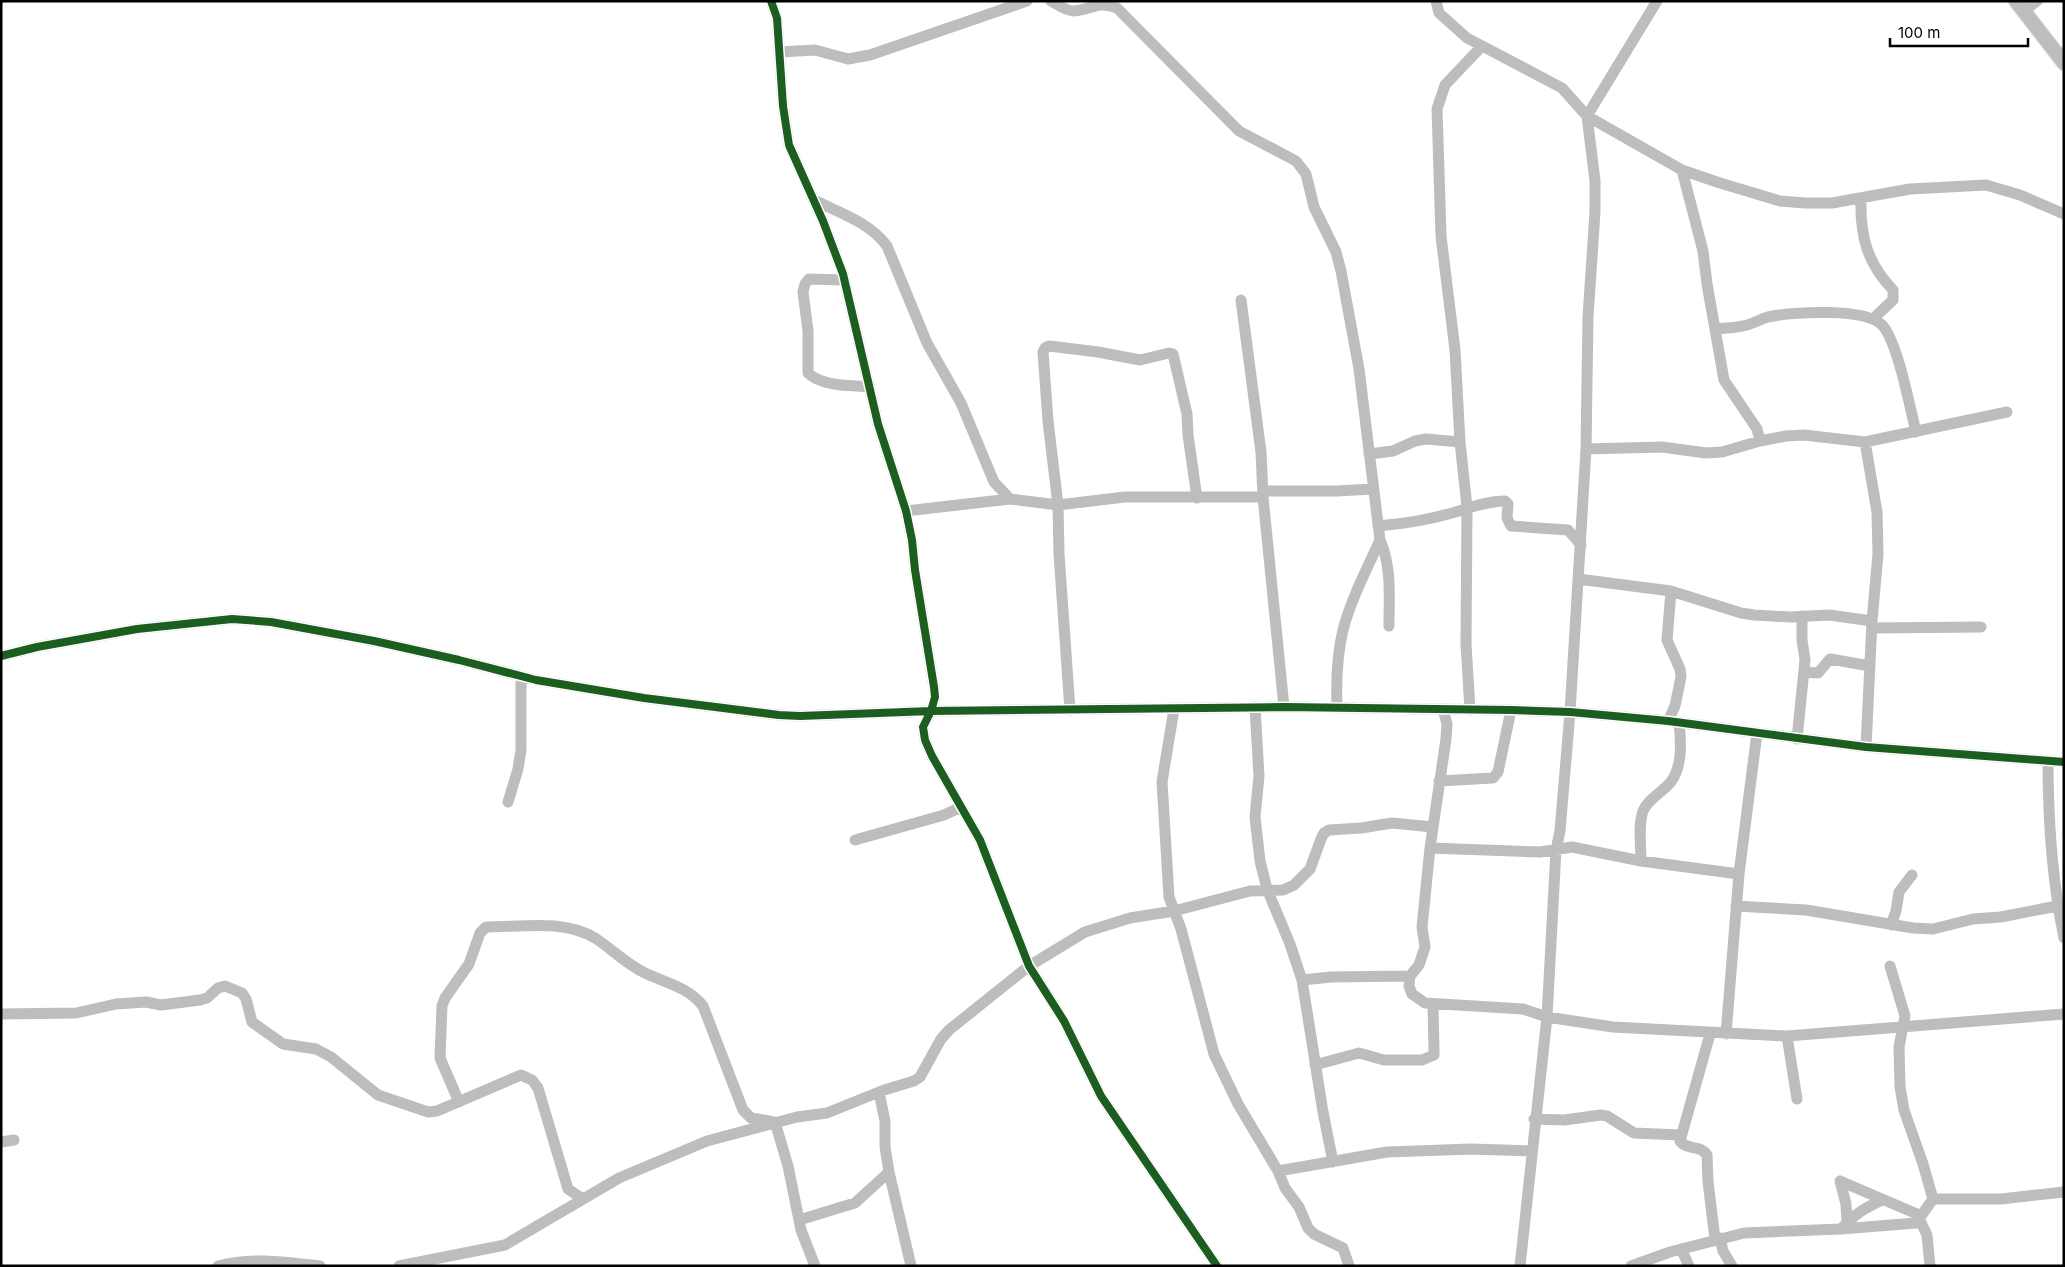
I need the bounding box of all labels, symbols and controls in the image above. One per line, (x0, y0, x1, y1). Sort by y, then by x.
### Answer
scale bar (1890, 15, 2028, 47)
text: 100 m (1898, 23, 1940, 42)

